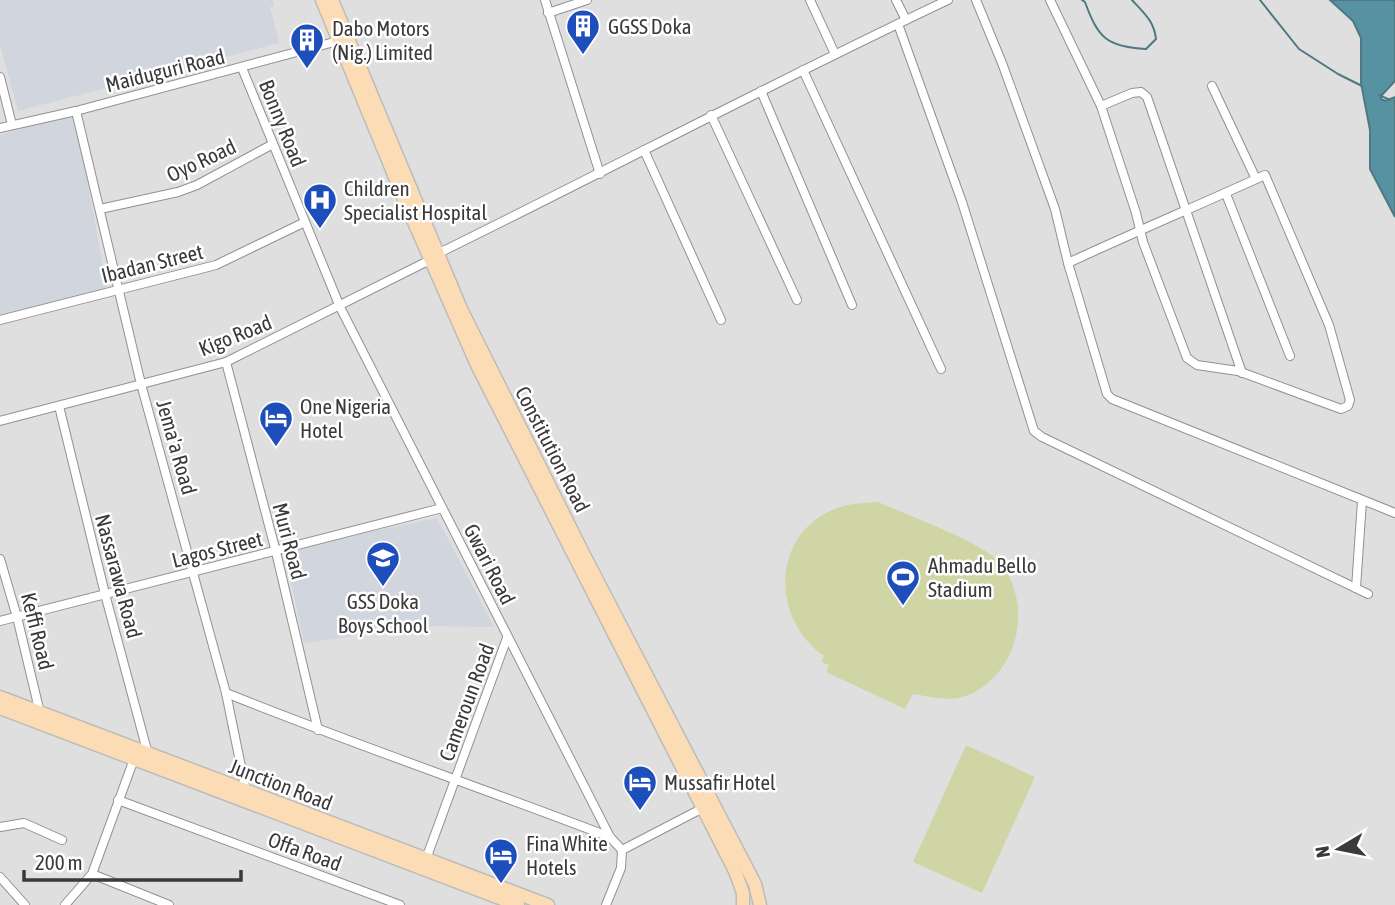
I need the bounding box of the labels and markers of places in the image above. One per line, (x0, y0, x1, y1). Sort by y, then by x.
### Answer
building icon: GGSS Doka (564, 7, 602, 56)
place label: GGSS Doka (608, 14, 691, 38)
place label: Dabo Motors (Nig.) Limited (332, 16, 433, 64)
building icon: Dabo Motors (Nig.) Limited (288, 21, 326, 70)
place label: Children Specialist Hospital (344, 176, 487, 224)
hospital icon: Children Specialist Hospital (301, 181, 339, 230)
place label: One Nigeria Hotel (300, 394, 391, 442)
hotel icon: One Nigeria Hotel (257, 399, 295, 448)
school or university icon: GSS Doka Boys School (364, 539, 402, 588)
place label: Ahmadu Bello Stadium (928, 553, 1037, 601)
sports icon: Ahmadu Bello Stadium (884, 558, 922, 607)
place label: GSS Doka Boys School (338, 589, 429, 637)
hotel icon: Mussafir Hotel (621, 763, 659, 812)
place label: Mussafir Hotel (664, 770, 776, 794)
place label: Fina White Hotels (526, 831, 608, 879)
hotel icon: Fina White Hotels (482, 836, 520, 885)

